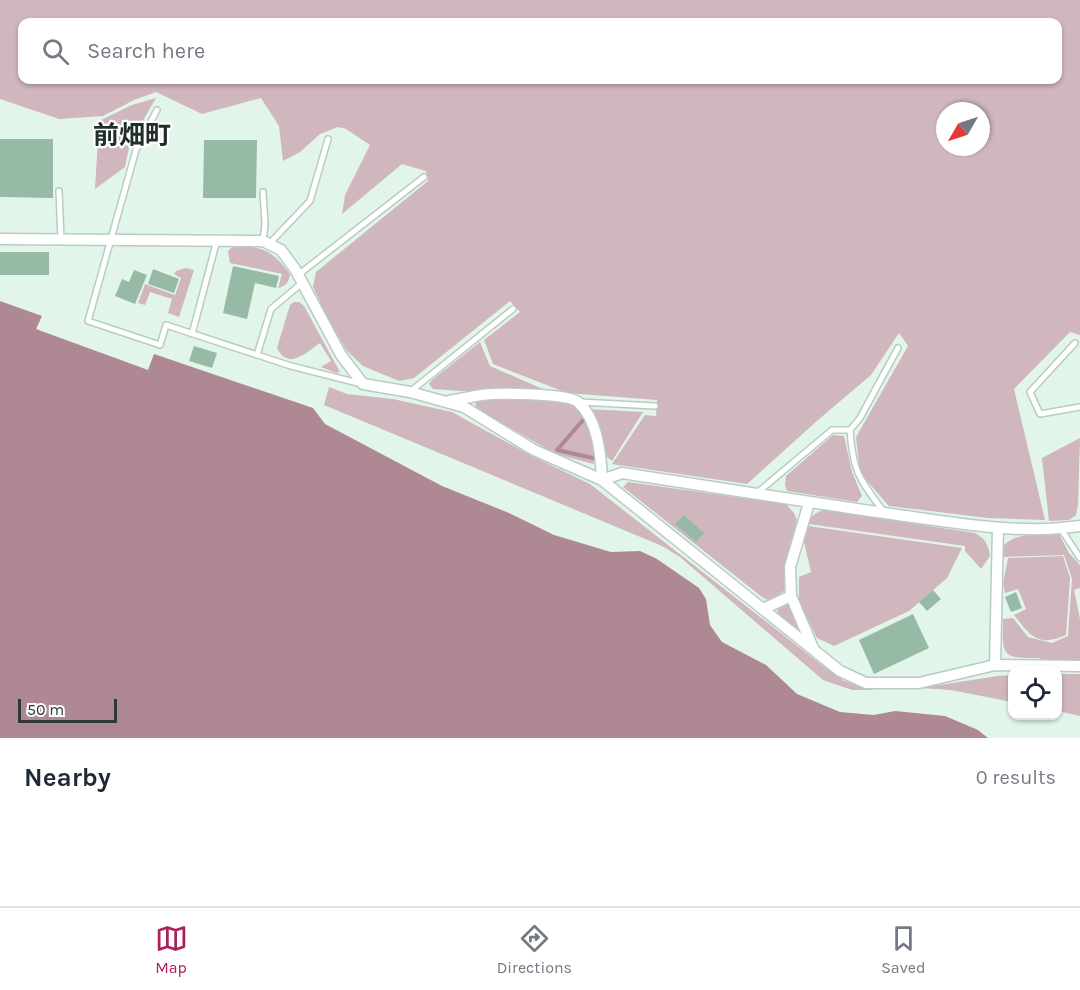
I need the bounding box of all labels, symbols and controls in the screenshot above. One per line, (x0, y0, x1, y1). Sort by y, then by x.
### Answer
search box (18, 18, 1062, 84)
icon: search (39, 35, 72, 68)
text: Search here (87, 38, 205, 64)
north arrow (936, 102, 990, 156)
district label: 前畑町 (93, 120, 171, 151)
map controls (1008, 666, 1062, 720)
button: locate (1008, 666, 1062, 720)
scale bar (18, 696, 117, 724)
text: 50 m (27, 700, 64, 719)
text: Nearby (24, 762, 111, 793)
text: 0 results (976, 766, 1056, 789)
tab: Map (155, 922, 188, 977)
tab: Directions (497, 922, 572, 977)
tab: Saved (881, 922, 925, 977)

